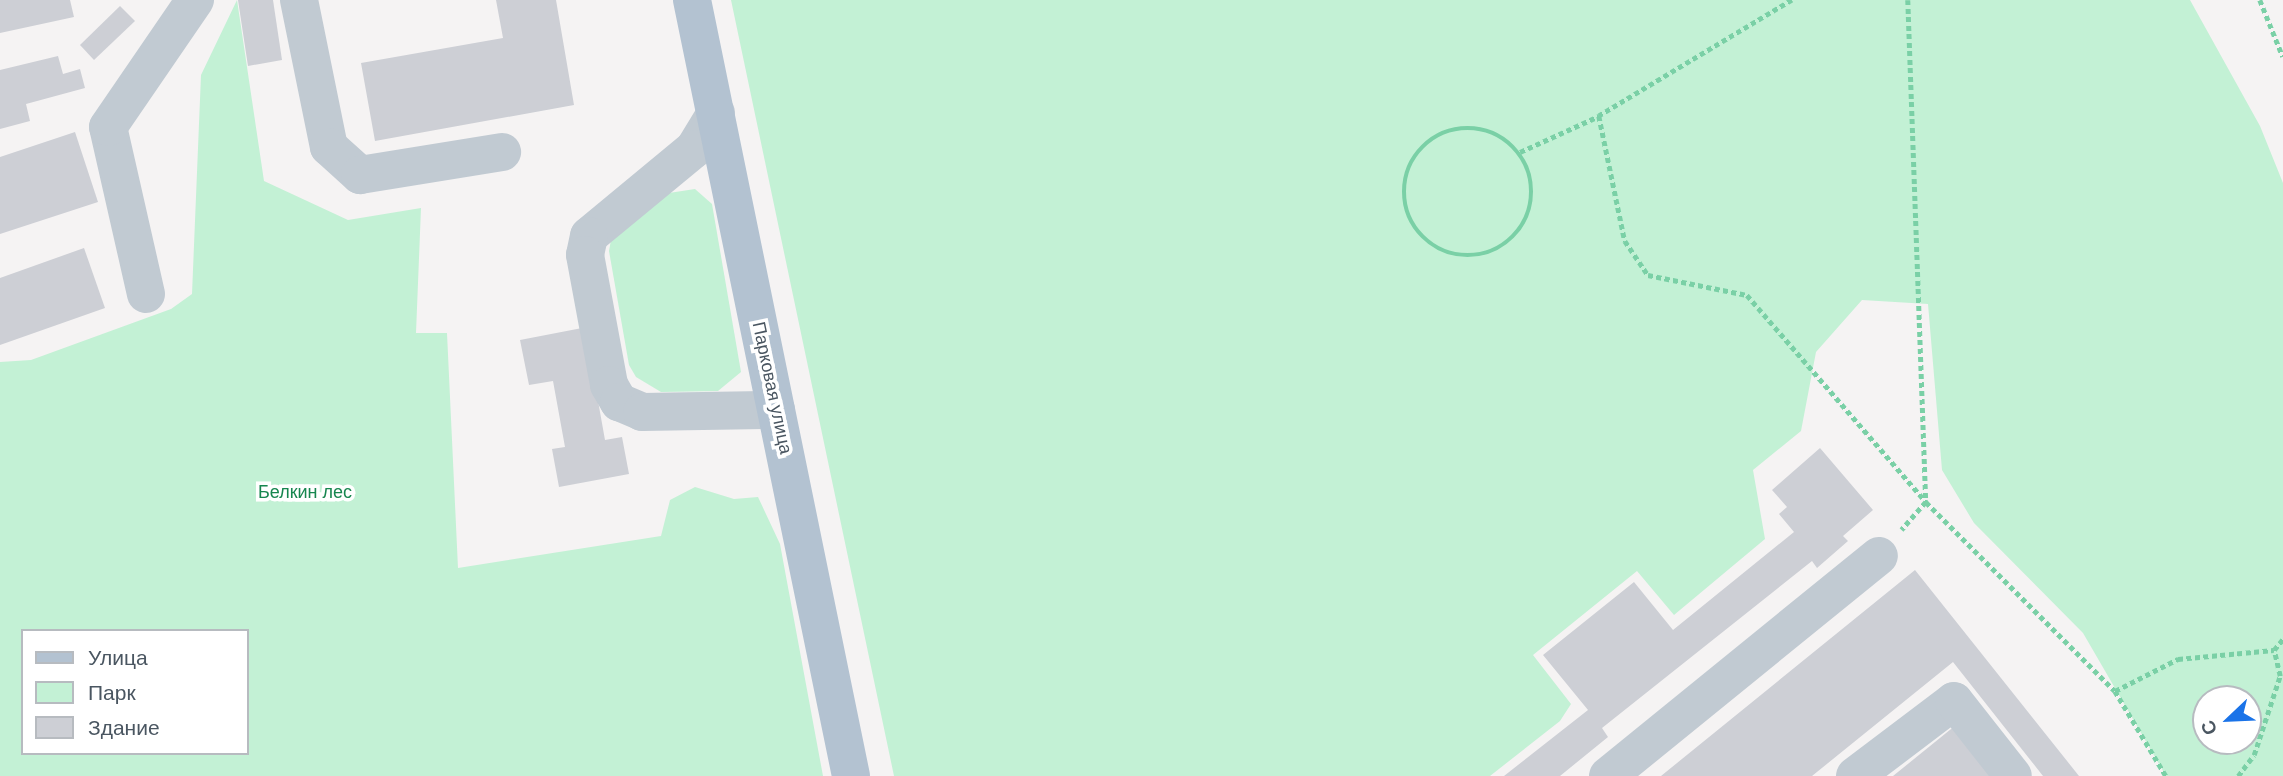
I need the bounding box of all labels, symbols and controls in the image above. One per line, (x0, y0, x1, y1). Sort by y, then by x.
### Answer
street label: Парковая улица (747, 320, 797, 456)
park label: Белкин лес (258, 481, 352, 503)
legend (21, 629, 248, 755)
text: Улица (88, 646, 148, 669)
text: Парк (88, 681, 136, 704)
north arrow (2192, 685, 2262, 755)
text: Здание (88, 716, 160, 739)
text: С (2197, 717, 2221, 738)

